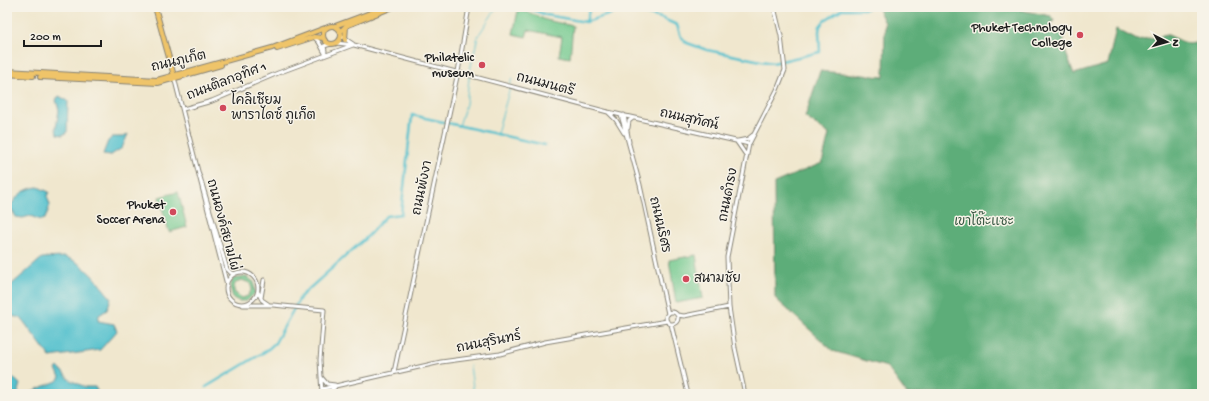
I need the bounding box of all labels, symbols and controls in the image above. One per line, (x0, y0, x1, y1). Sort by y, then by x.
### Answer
place label: Phuket Technology College (970, 21, 1073, 51)
scale bar (24, 22, 101, 48)
north arrow (1147, 22, 1187, 62)
marker: Phuket Technology College (1075, 30, 1085, 40)
text: 200 m (30, 31, 61, 45)
text: N (1169, 39, 1181, 47)
street label: ถนนภูเก็ต (149, 44, 208, 76)
place label: Philatelic museum (424, 51, 475, 81)
street label: ถนนติลกอุทิศ 1 (184, 58, 269, 104)
marker: Philatelic museum (477, 60, 487, 70)
street label: ถนนมนตรี (514, 67, 577, 100)
place label: โคลิเซียม พาราไดซ์ ภูเก็ต (231, 90, 316, 124)
street label: ถนนสุทัศน์ (658, 102, 721, 134)
marker: โคลิเซียม พาราไดซ์ ภูเก็ต (218, 103, 228, 113)
street label: ถนนพังงา (408, 159, 436, 217)
street label: ถนนดำรง (713, 166, 742, 223)
street label: ถนนองค์สยามไผ่ (203, 177, 245, 272)
street label: ถนนนริศร (645, 195, 675, 255)
place label: Phuket Soccer Arena (97, 198, 167, 228)
marker: Phuket Soccer Arena (168, 207, 178, 217)
park label: เขาโต๊ะแซะ (954, 211, 1014, 230)
place label: สนามชัย (694, 270, 741, 287)
marker: สนามชัย (681, 274, 691, 284)
street label: ถนนสุรินทร์ (455, 325, 523, 357)

